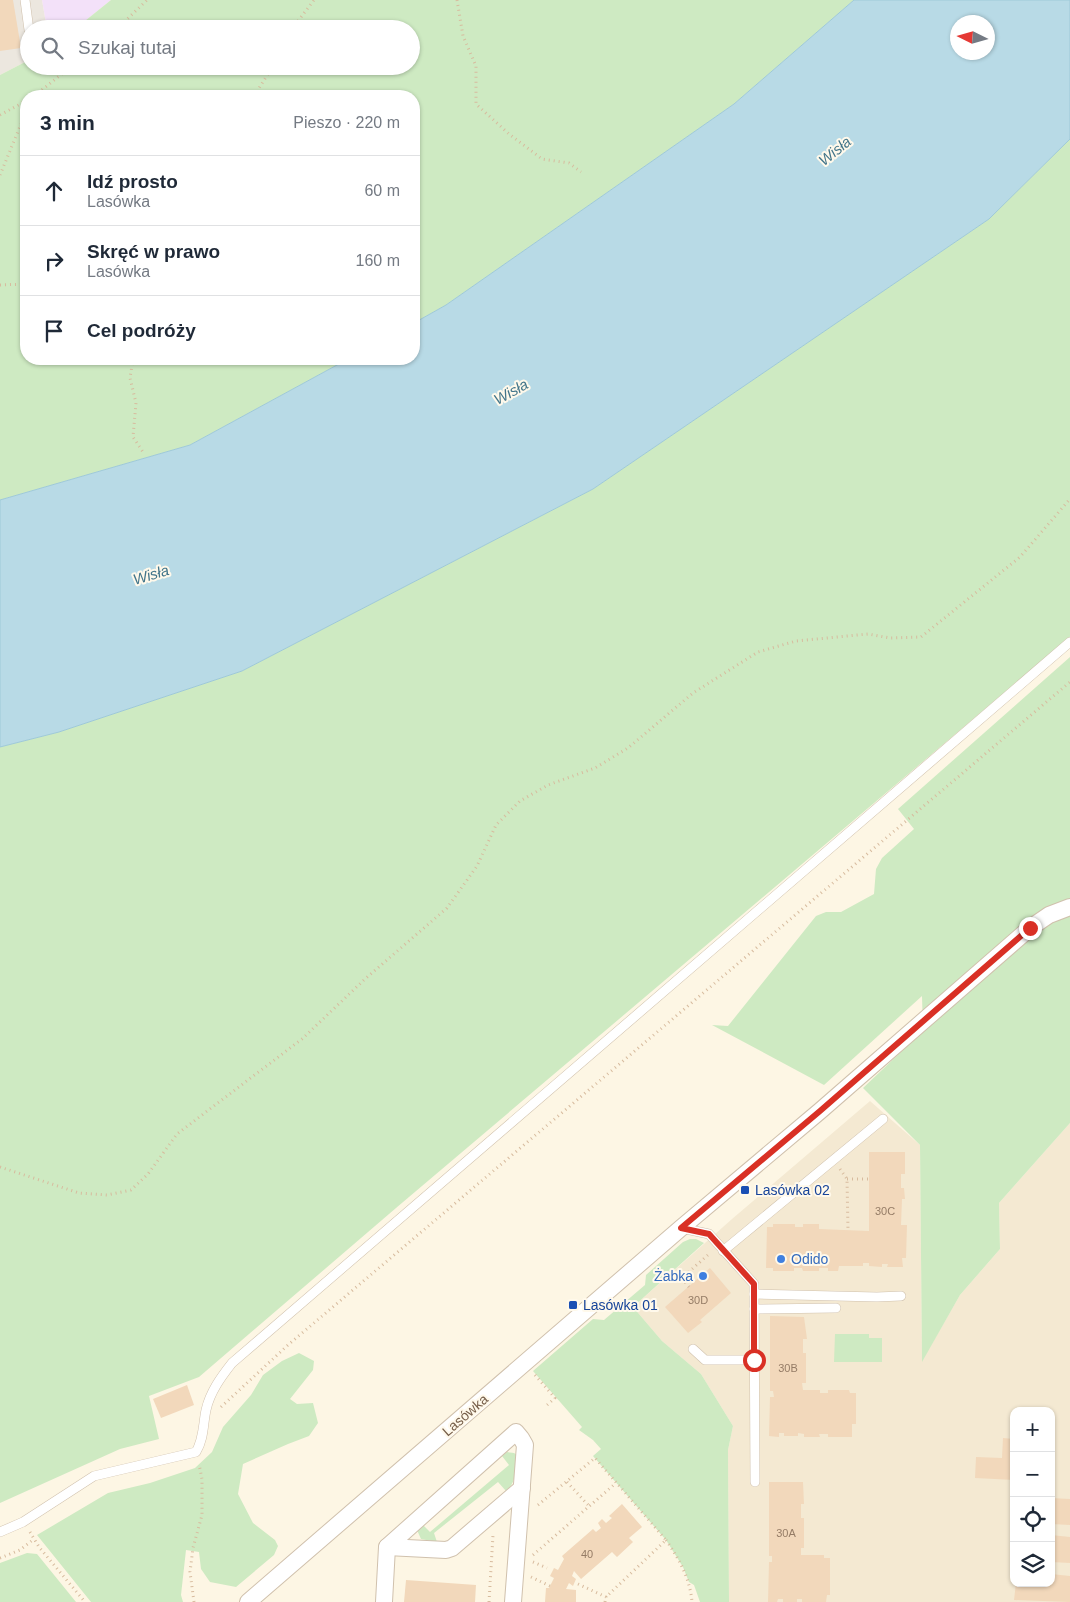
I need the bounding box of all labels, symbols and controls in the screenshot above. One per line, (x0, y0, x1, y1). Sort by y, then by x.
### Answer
north arrow (950, 15, 995, 60)
search box (20, 20, 420, 75)
icon: search (38, 34, 66, 62)
text: Szukaj tutaj (78, 37, 176, 58)
text: 3 min (40, 111, 95, 134)
text: Pieszo · 220 m (293, 114, 400, 131)
water label: Wisła (815, 133, 854, 169)
text: Idź prosto (87, 171, 178, 192)
icon: ahead (40, 177, 68, 205)
text: 60 m (364, 182, 400, 199)
text: Lasówka (87, 193, 150, 210)
text: Skręć w prawo (87, 241, 220, 262)
icon: right (40, 247, 68, 275)
text: 160 m (356, 252, 400, 269)
text: Lasówka (87, 263, 150, 280)
icon: arrive (40, 317, 68, 345)
text: Cel podróży (87, 320, 196, 341)
water label: Wisła (491, 375, 531, 408)
water label: Wisła (131, 561, 171, 588)
route end (1019, 917, 1042, 940)
place label: Lasówka 02 (755, 1182, 830, 1198)
marker: Lasówka 02 (739, 1184, 751, 1196)
house number: 30C (875, 1205, 895, 1217)
place label: Odido (791, 1251, 829, 1267)
marker: Odido (775, 1253, 787, 1265)
place label: Żabka (654, 1267, 693, 1284)
marker: Żabka (697, 1270, 709, 1282)
house number: 30D (688, 1294, 708, 1306)
place label: Lasówka 01 (583, 1297, 658, 1313)
marker: Lasówka 01 (567, 1299, 579, 1311)
route start (743, 1349, 766, 1372)
house number: 30B (778, 1362, 798, 1374)
street label: Lasówka (439, 1391, 491, 1439)
map controls (1010, 1407, 1055, 1587)
button: + (1010, 1407, 1055, 1452)
button: − (1010, 1452, 1055, 1497)
button: locate (1010, 1497, 1055, 1542)
house number: 30A (776, 1527, 796, 1539)
button: layers (1010, 1542, 1055, 1587)
house number: 40 (581, 1548, 593, 1560)

